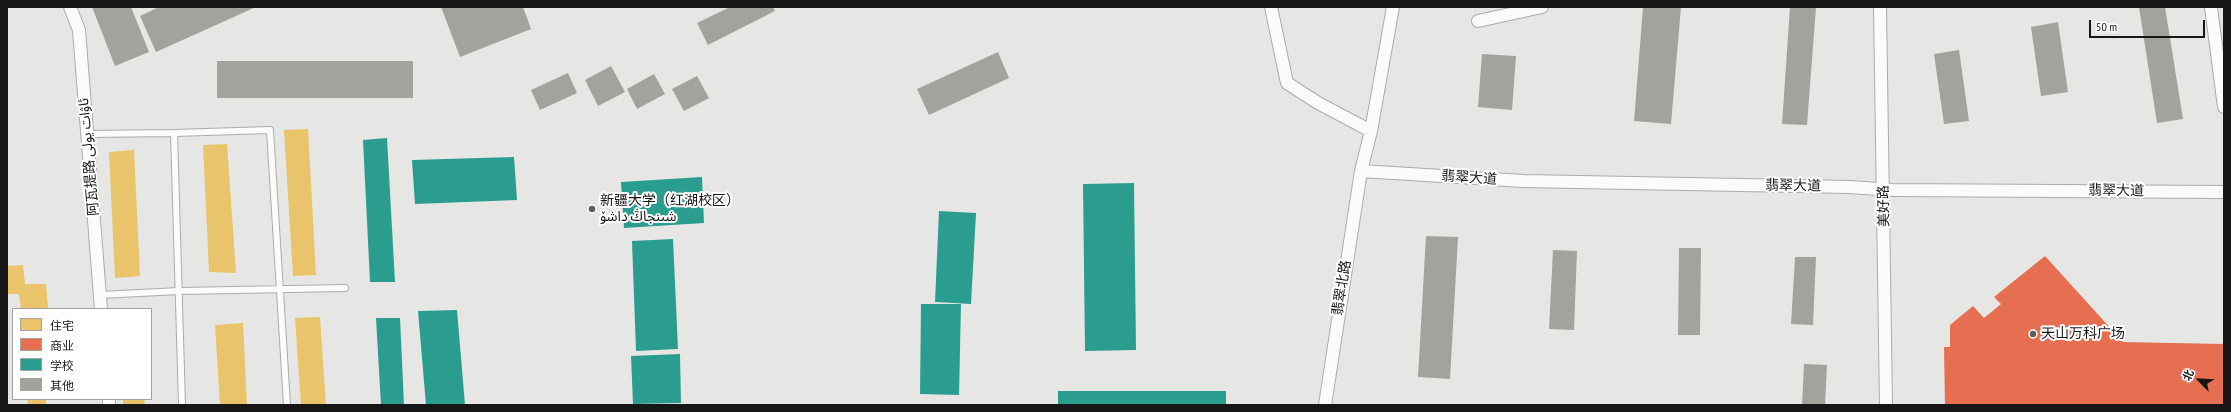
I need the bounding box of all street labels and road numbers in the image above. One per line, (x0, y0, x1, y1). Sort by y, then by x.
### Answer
street label: 阿瓦提路 ئاۋات يولى (75, 97, 103, 217)
street label: 翡翠大道 (1440, 168, 1498, 188)
street label: 翡翠大道 (1765, 177, 1821, 195)
street label: 翡翠大道 (2088, 182, 2144, 200)
street label: 美好路 (1875, 185, 1893, 227)
street label: 翡翠北路 (1329, 259, 1355, 317)

